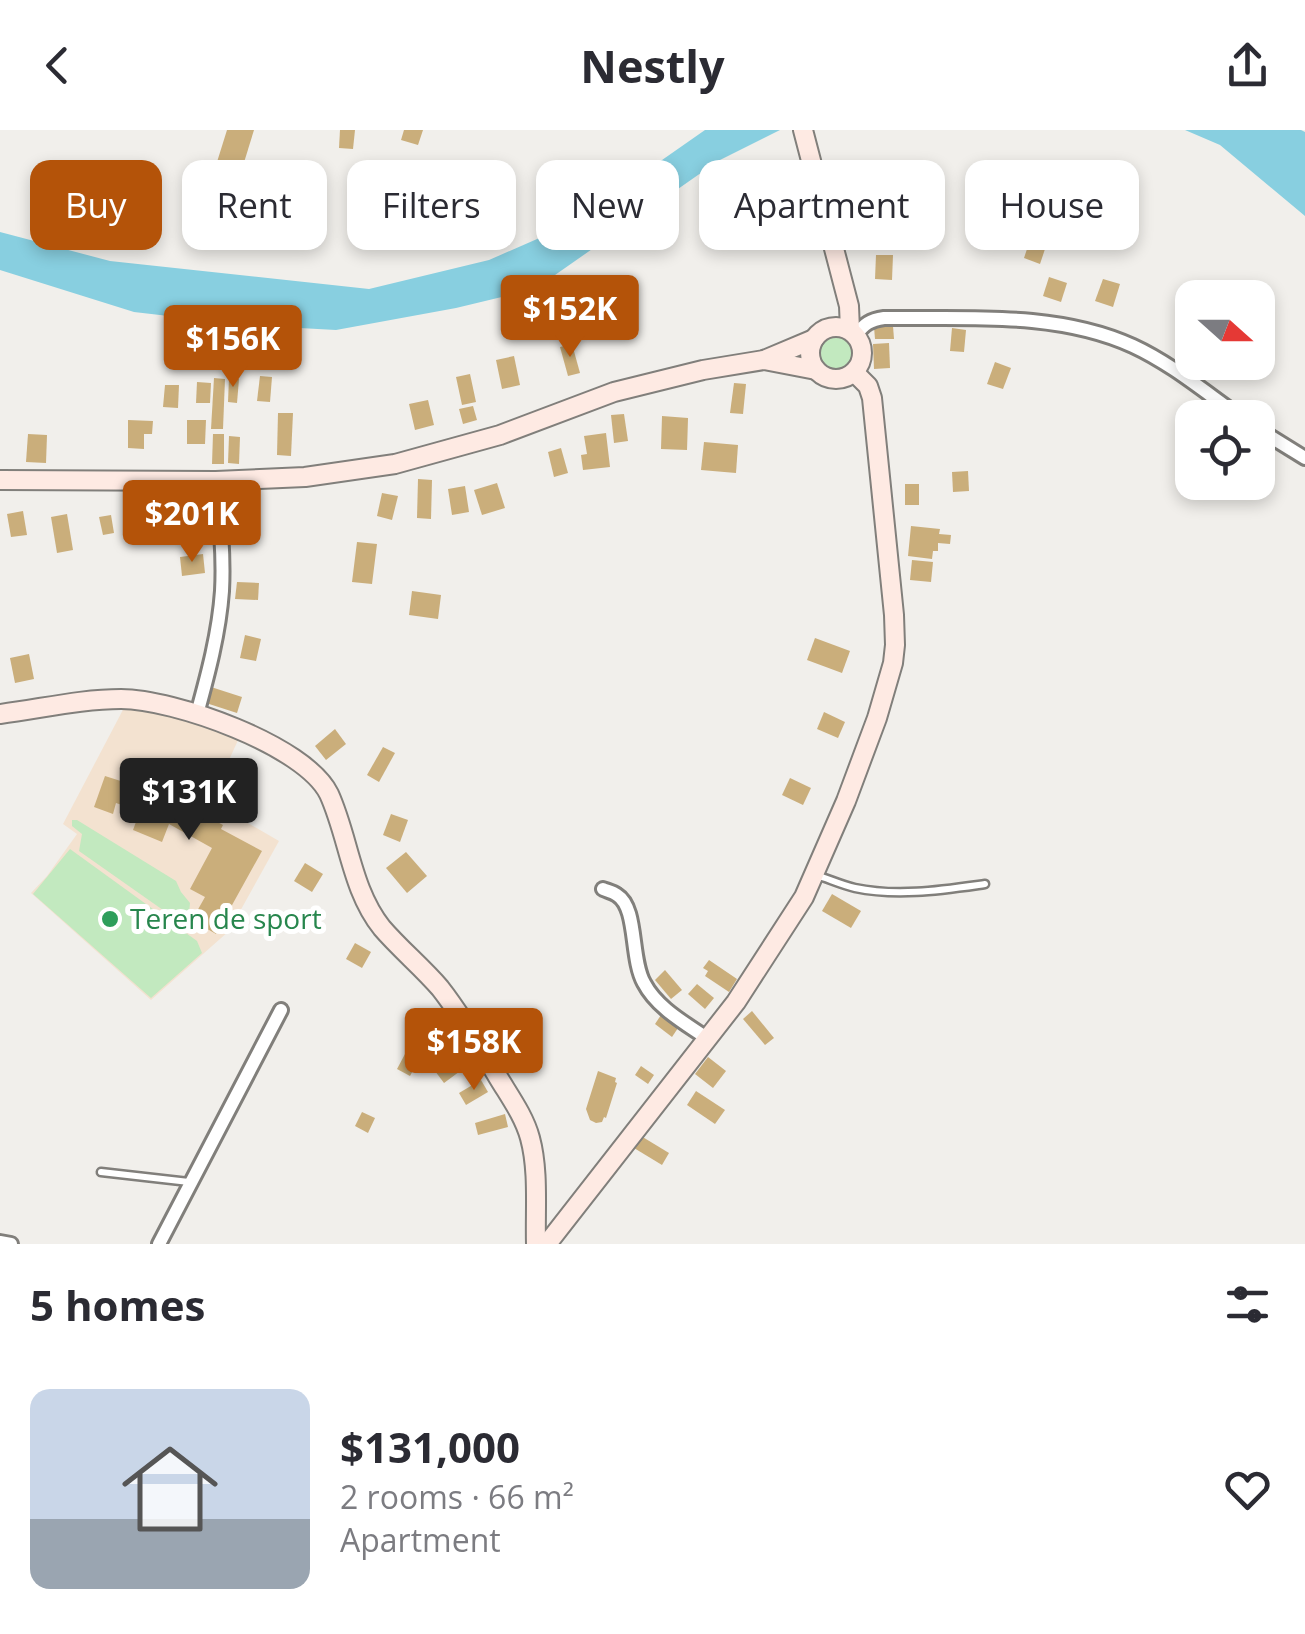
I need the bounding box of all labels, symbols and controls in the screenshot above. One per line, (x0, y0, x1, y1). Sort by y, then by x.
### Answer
text: Nestly (580, 35, 725, 96)
icon: back (30, 38, 85, 93)
icon: share (1220, 38, 1275, 93)
chip: Buy (30, 160, 162, 250)
chip: Rent (182, 160, 327, 250)
chip: Filters (347, 160, 516, 250)
chip: New (536, 160, 679, 250)
chip: Apartment (699, 160, 945, 250)
chip: House (965, 160, 1139, 250)
pin: $152K (500, 275, 640, 360)
north arrow (1175, 280, 1275, 380)
map controls (1175, 280, 1275, 500)
text: $152K (523, 286, 617, 329)
pin: $156K (163, 305, 303, 390)
text: $156K (186, 316, 280, 359)
button: locate (1175, 400, 1275, 500)
pin: $201K (122, 480, 262, 565)
text: $201K (145, 491, 239, 534)
pin: $131K (119, 758, 259, 843)
text: $131K (142, 769, 236, 812)
place label: Teren de sport (130, 899, 322, 937)
marker: Teren de sport (99, 908, 121, 930)
pin: $158K (404, 1008, 544, 1093)
text: $158K (427, 1019, 521, 1062)
text: 5 homes (30, 1276, 205, 1333)
icon: filters (1220, 1277, 1275, 1332)
text: $131,000 (340, 1418, 520, 1475)
icon: home (110, 1429, 230, 1549)
icon: heart (1220, 1462, 1275, 1517)
text: 2 rooms · 66 m² (340, 1475, 574, 1518)
text: Apartment (340, 1518, 501, 1561)

